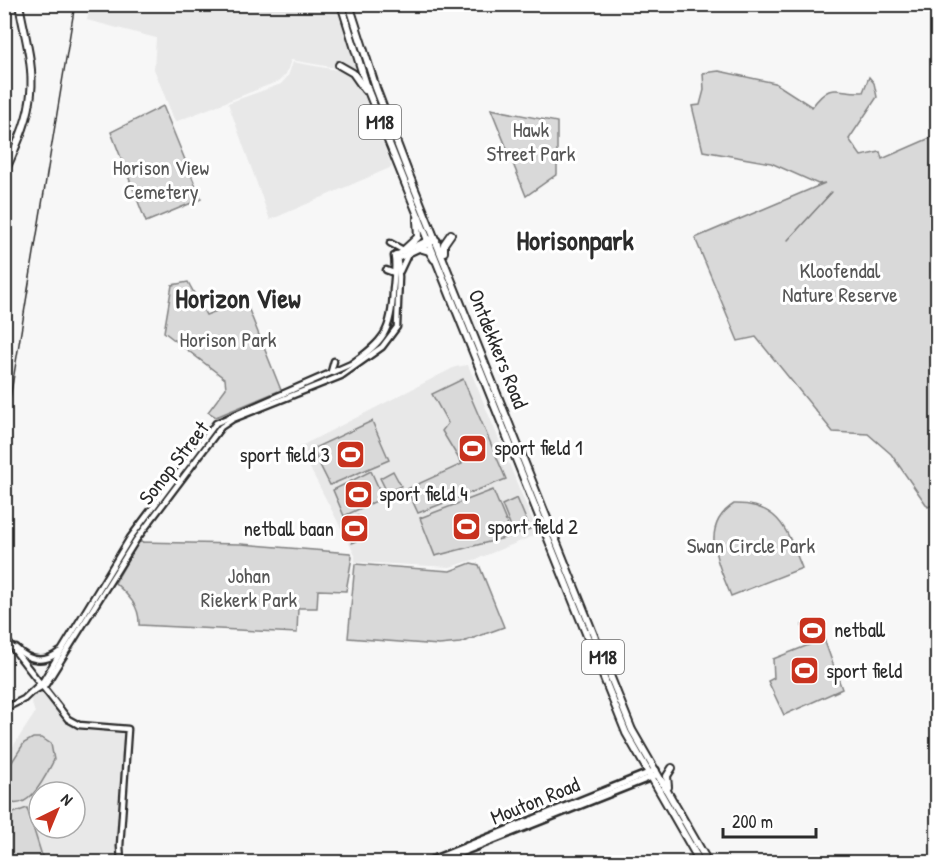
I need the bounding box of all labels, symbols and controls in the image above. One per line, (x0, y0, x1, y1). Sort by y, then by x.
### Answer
road number: M18 (359, 105, 401, 139)
park label: Hawk Street Park (487, 115, 576, 168)
park label: Horison View Cemetery (113, 153, 210, 206)
district label: Horisonpark (516, 222, 634, 260)
park label: Kloofendal Nature Reserve (782, 256, 898, 309)
district label: Horizon View (175, 280, 301, 316)
street label: Ontdekkers Road (461, 285, 536, 413)
park label: Horison Park (179, 325, 277, 354)
street label: Sonop Street (132, 414, 216, 511)
sports icon: sport field 1 (457, 432, 489, 464)
place label: sport field 1 (494, 433, 583, 462)
sports icon: sport field 3 (335, 439, 367, 471)
place label: sport field 3 (240, 440, 330, 469)
sports icon: sport field 4 (342, 478, 374, 510)
place label: sport field 4 (379, 479, 468, 508)
sports icon: sport field 2 (450, 511, 482, 543)
place label: sport field 2 (487, 512, 578, 541)
sports icon: netball baan (339, 513, 371, 545)
place label: netball baan (244, 514, 334, 543)
park label: Swan Circle Park (687, 531, 815, 560)
park label: Johan Riekerk Park (201, 561, 297, 614)
sports icon: netball (797, 614, 829, 646)
place label: netball (834, 615, 886, 644)
road number: M18 (582, 640, 624, 674)
sports icon: sport field (789, 655, 821, 687)
place label: sport field (826, 656, 902, 685)
street label: Mouton Road (486, 770, 584, 832)
north arrow (27, 780, 87, 840)
text: N (57, 788, 78, 810)
scale bar (723, 801, 816, 839)
text: 200 m (732, 809, 773, 834)

